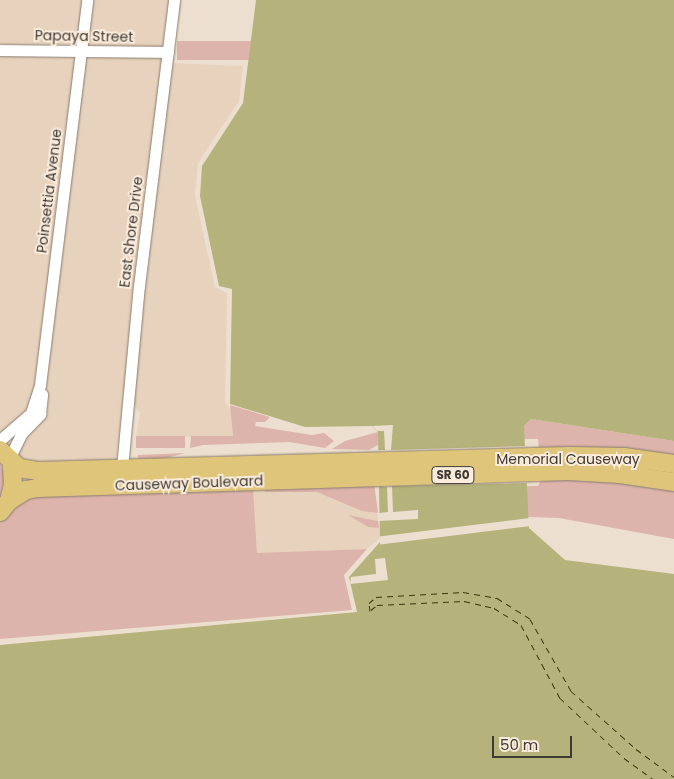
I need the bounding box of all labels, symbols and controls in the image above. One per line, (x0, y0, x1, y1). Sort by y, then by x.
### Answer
street label: Papaya Street (35, 27, 133, 45)
street label: Poinsettia Avenue (33, 128, 65, 254)
street label: East Shore Drive (116, 176, 146, 288)
street label: Memorial Causeway (496, 451, 640, 467)
road number: SR 60 (430, 466, 476, 484)
street label: Causeway Boulevard (115, 472, 263, 494)
scale bar (494, 726, 574, 758)
text: 50 m (500, 734, 538, 755)

